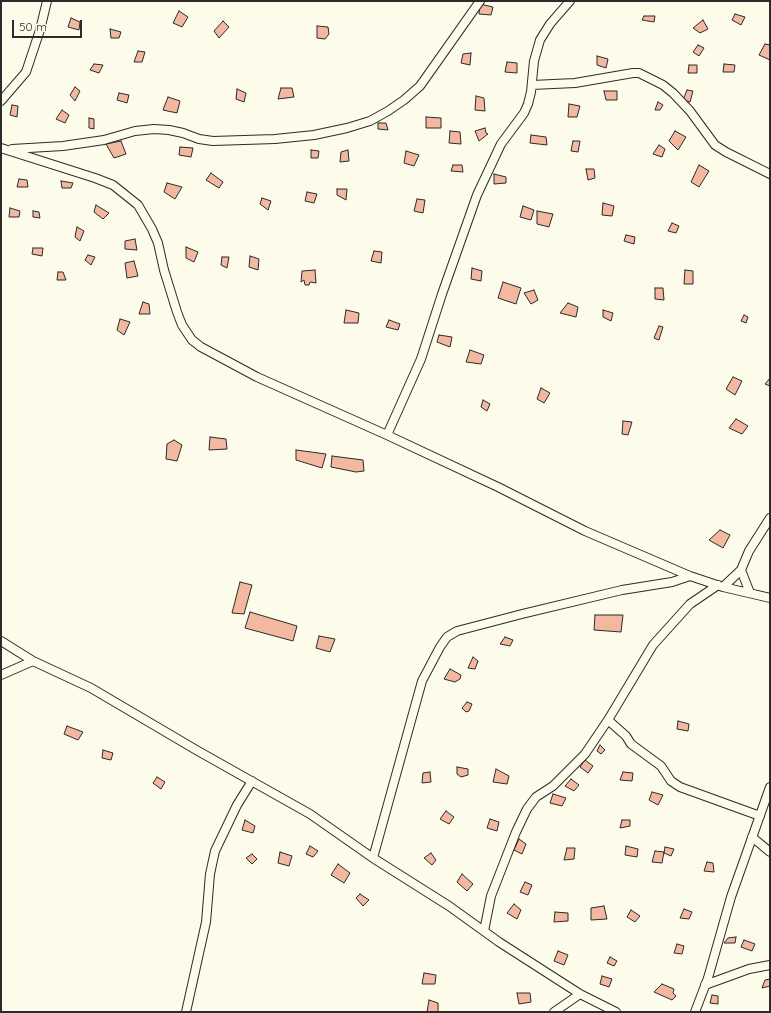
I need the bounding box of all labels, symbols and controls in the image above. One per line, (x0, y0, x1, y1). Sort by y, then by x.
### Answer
scale bar (14, 12, 84, 38)
text: 50 m (19, 19, 47, 34)

